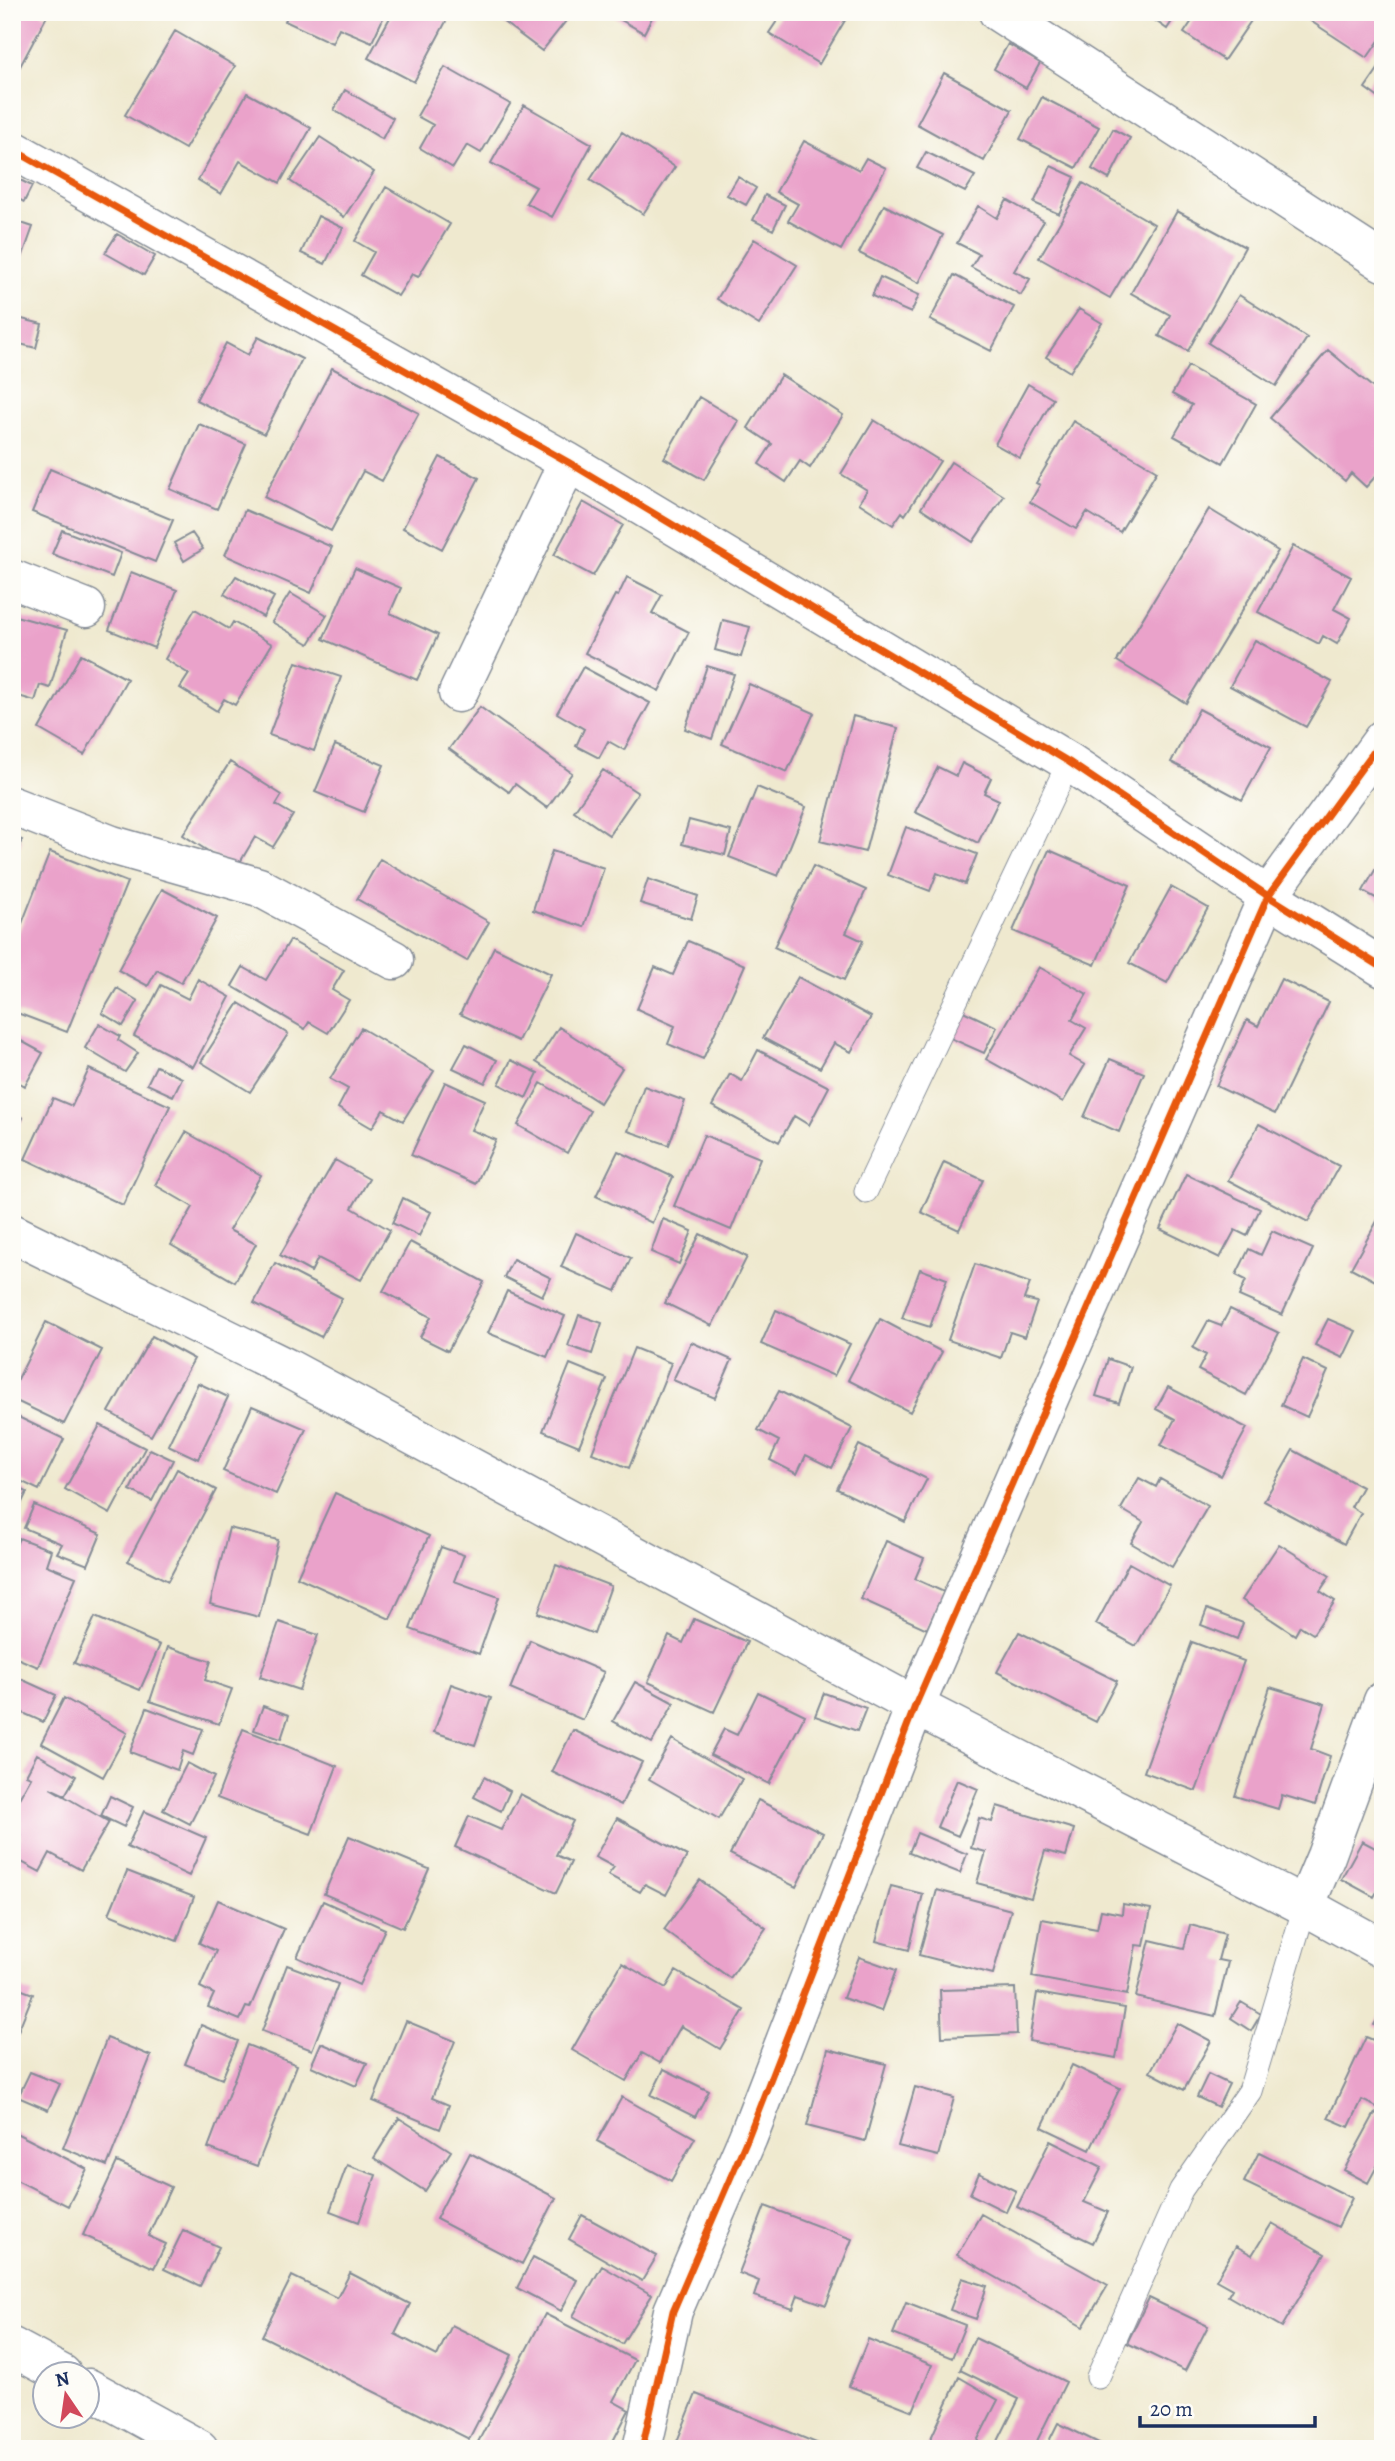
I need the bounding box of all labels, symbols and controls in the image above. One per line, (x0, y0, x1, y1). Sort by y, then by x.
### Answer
north arrow (32, 2360, 102, 2430)
text: N (53, 2365, 72, 2394)
scale bar (1140, 2384, 1314, 2428)
text: 20 m (1150, 2395, 1193, 2423)

